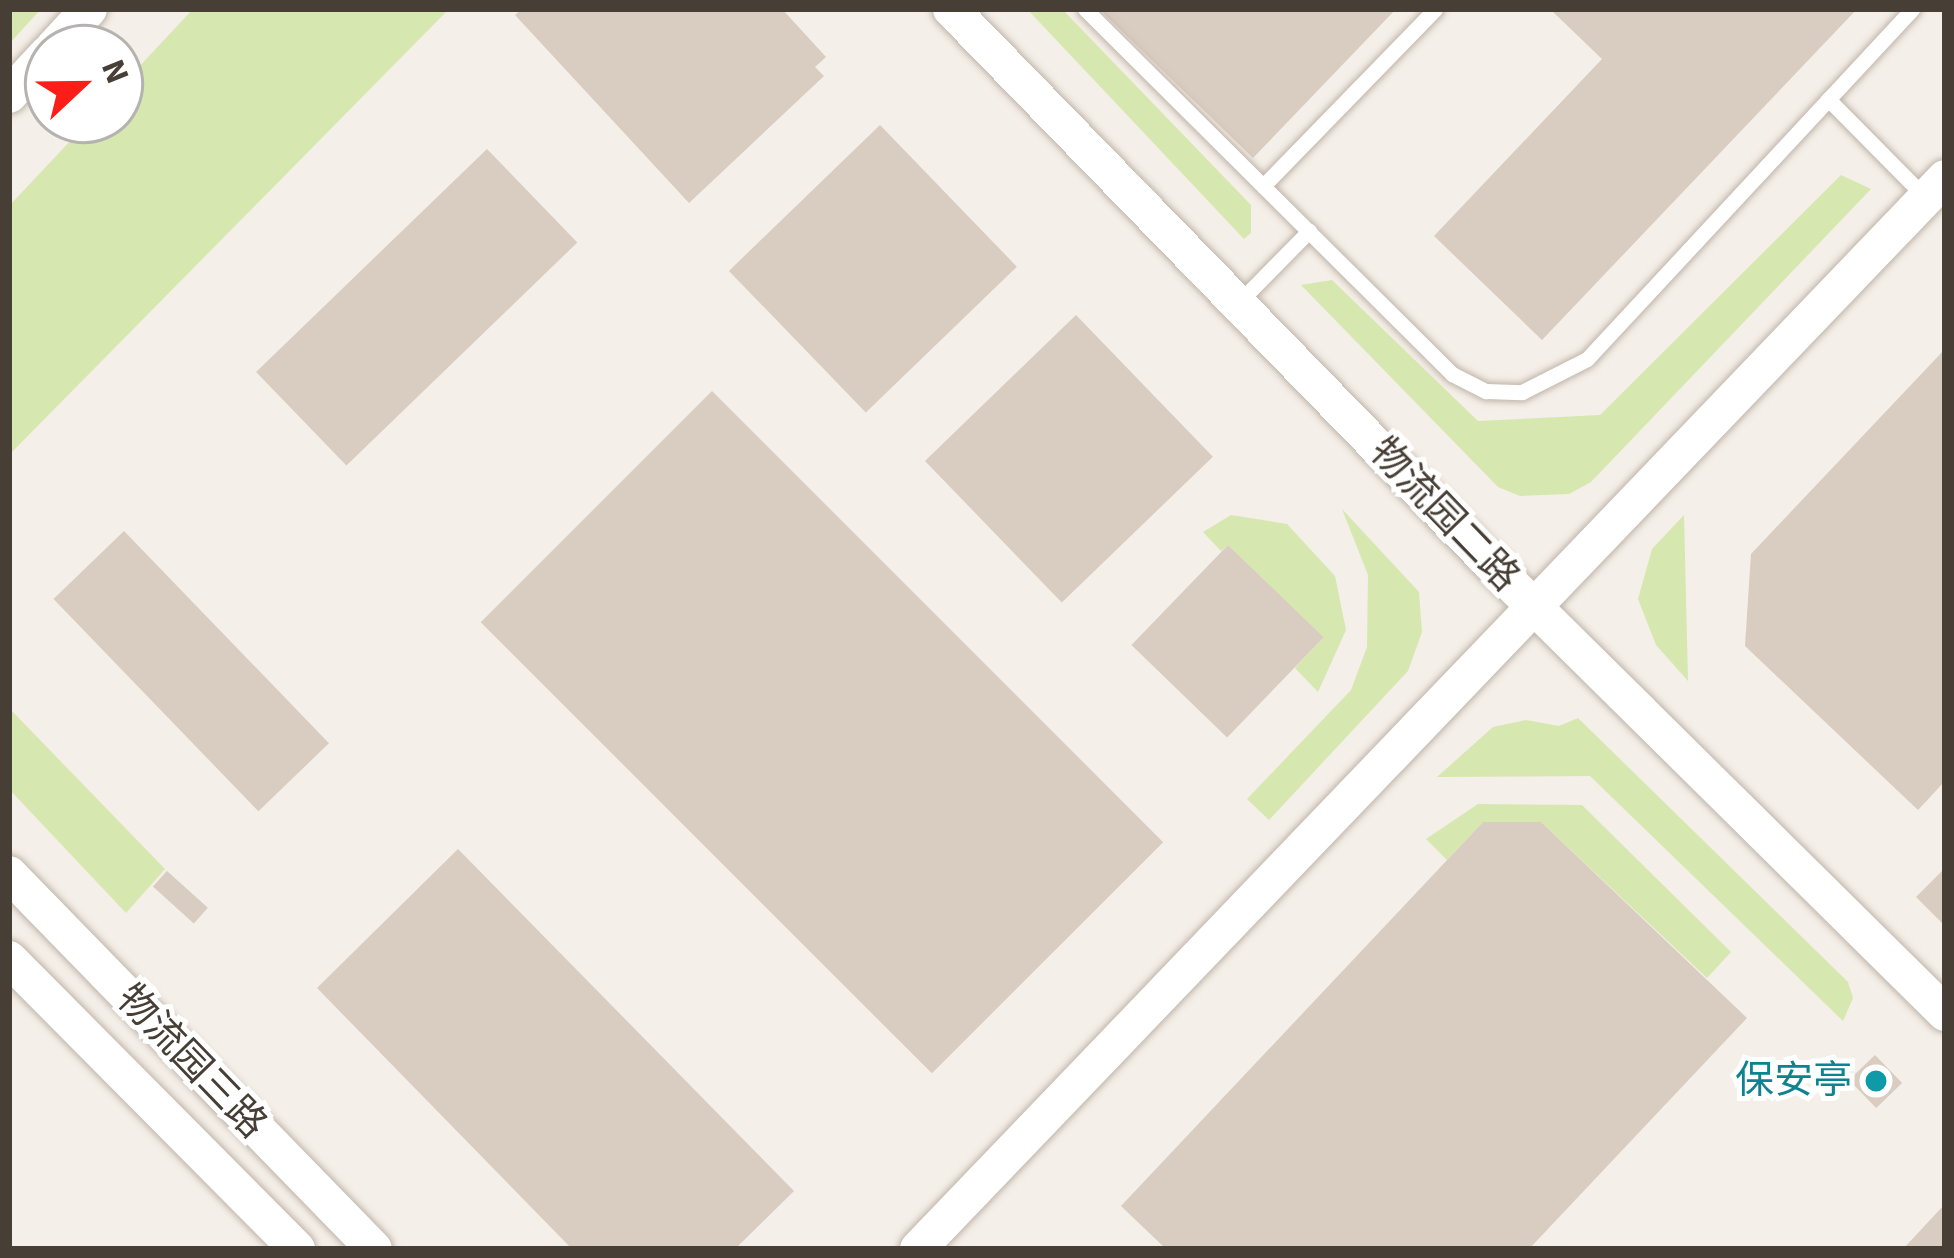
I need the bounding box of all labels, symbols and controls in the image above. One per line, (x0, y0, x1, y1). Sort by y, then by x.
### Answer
north arrow (24, 24, 144, 144)
text: N (89, 52, 141, 90)
street label: 物流园二路 (1359, 429, 1529, 601)
street label: 物流园三路 (106, 976, 276, 1148)
place label: 保安亭 (1735, 1058, 1852, 1104)
marker: 保安亭 (1863, 1068, 1889, 1094)

